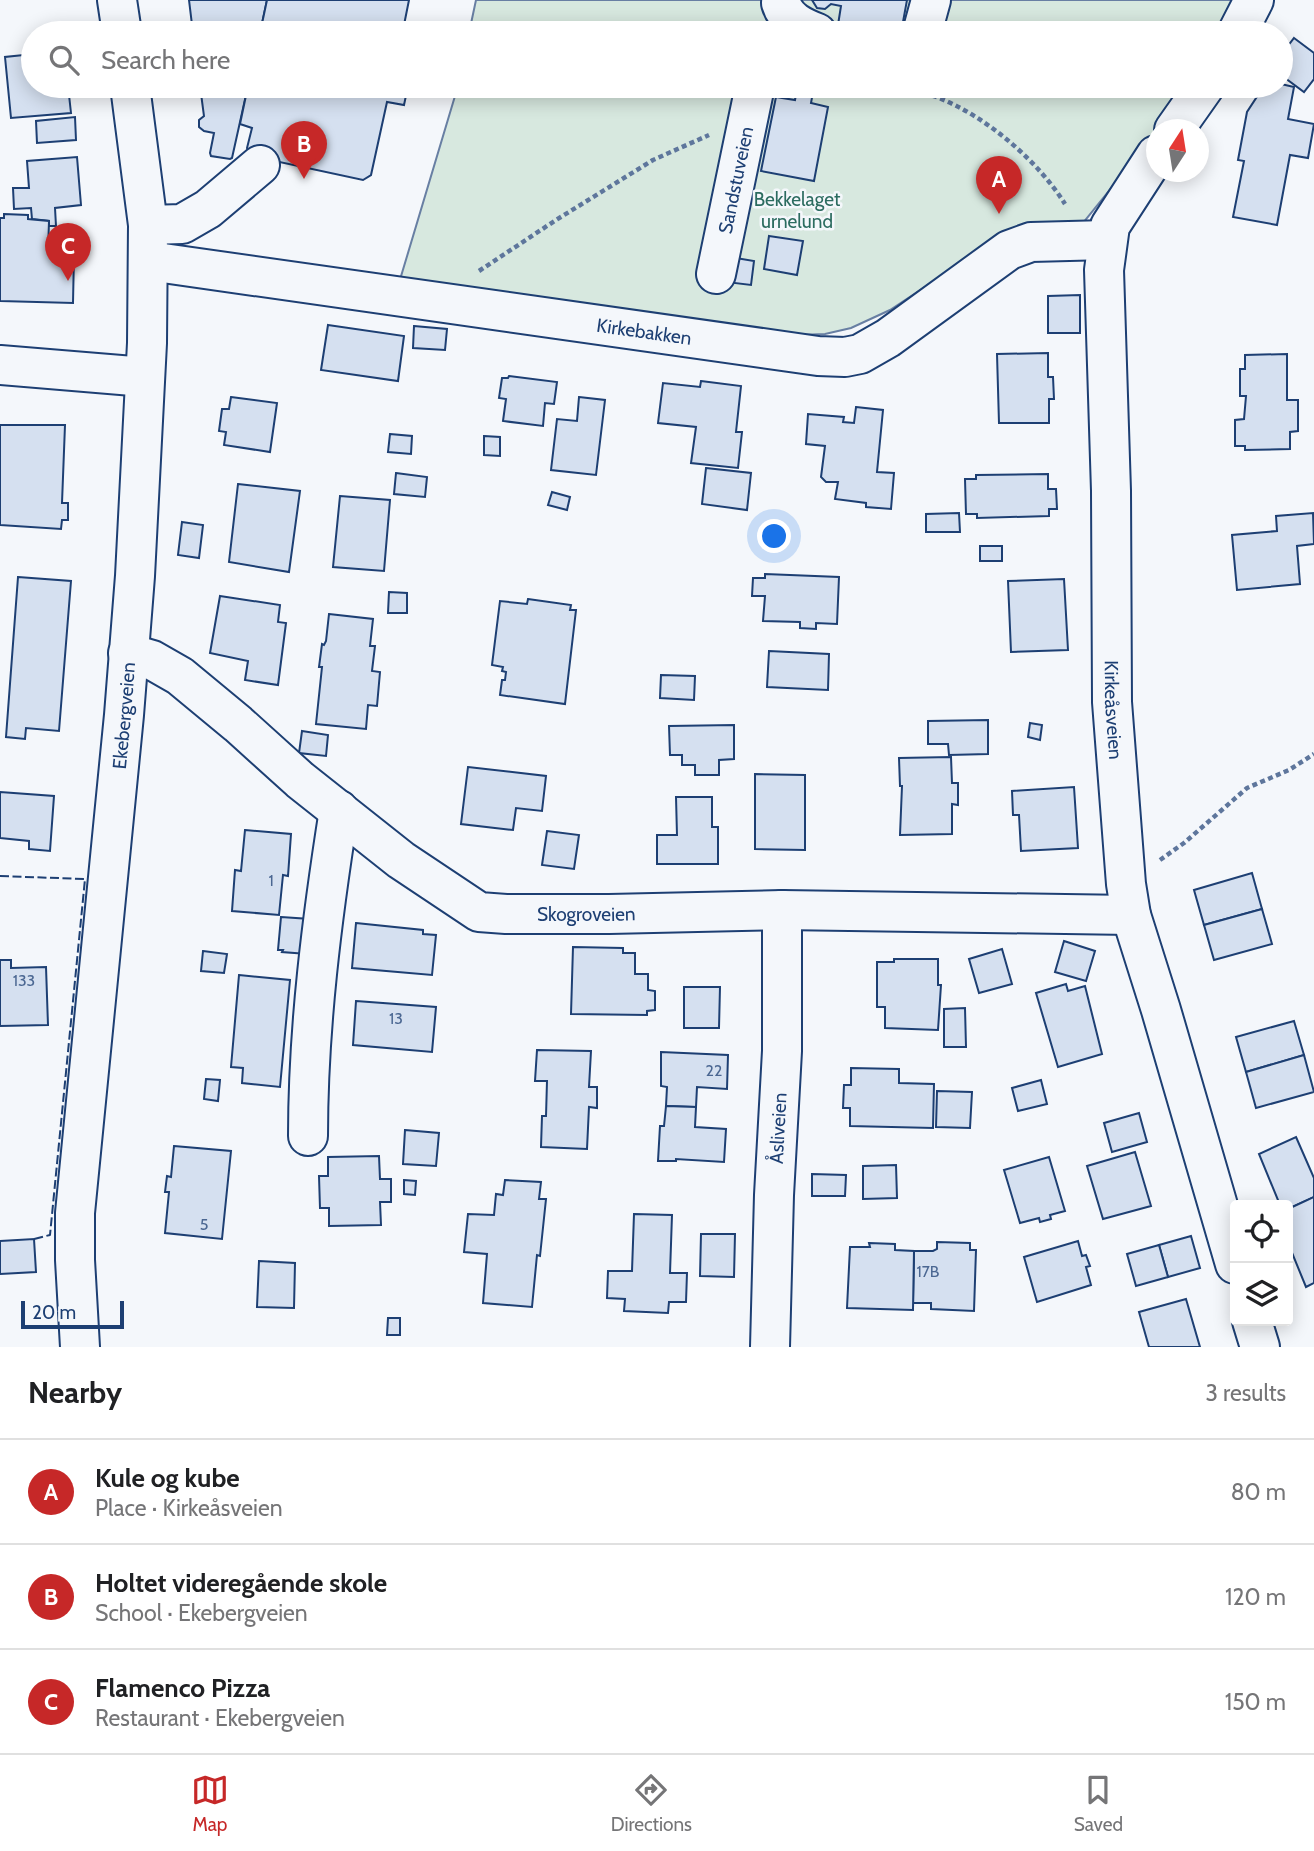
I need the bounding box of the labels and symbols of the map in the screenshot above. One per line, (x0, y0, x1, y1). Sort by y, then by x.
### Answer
north arrow (1146, 119, 1209, 182)
pin: B (281, 121, 327, 179)
street label: Sandstuveien (714, 124, 758, 236)
pin: A (976, 156, 1022, 214)
park label: Bekkelaget urnelund (754, 188, 841, 233)
pin: C (45, 223, 91, 281)
street label: Kirkebakken (595, 314, 693, 350)
your location (757, 519, 791, 553)
street label: Kirkeåsveien (1100, 660, 1127, 760)
street label: Ekebergveien (108, 661, 140, 770)
house number: 1 (268, 871, 274, 890)
street label: Skogroveien (537, 902, 636, 926)
house number: 133 (13, 971, 35, 990)
house number: 13 (389, 1009, 403, 1028)
house number: 22 (706, 1061, 722, 1080)
street label: Åsliveien (764, 1092, 792, 1164)
house number: 5 (200, 1215, 208, 1234)
house number: 17B (917, 1262, 940, 1281)
scale bar (21, 1298, 124, 1330)

